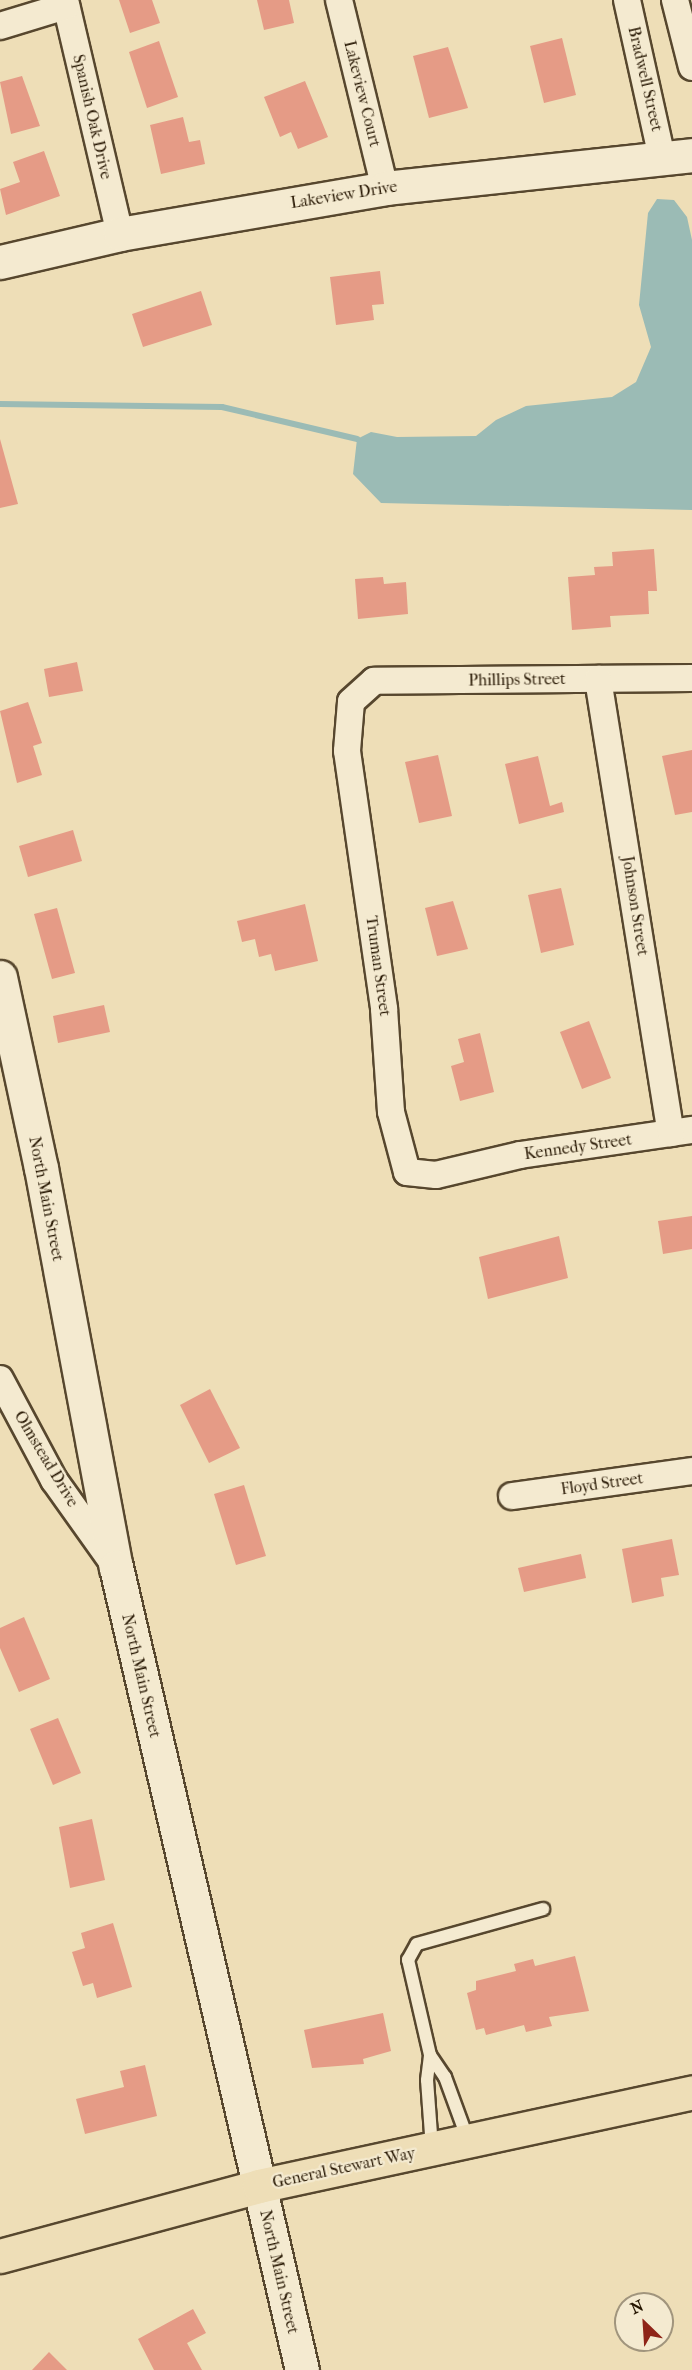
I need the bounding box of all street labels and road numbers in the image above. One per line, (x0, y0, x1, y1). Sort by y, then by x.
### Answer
street label: Bradwell Street (624, 25, 666, 133)
street label: Lakeview Court (339, 39, 385, 149)
street label: Spanish Oak Drive (68, 53, 116, 181)
street label: Lakeview Drive (289, 177, 399, 213)
street label: Phillips Street (468, 670, 566, 690)
street label: Johnson Street (618, 855, 652, 957)
street label: Truman Street (361, 915, 395, 1017)
street label: Kennedy Street (523, 1130, 633, 1164)
street label: North Main Street (25, 1135, 67, 1263)
street label: Olmstead Drive (10, 1408, 82, 1510)
street label: Floyd Street (560, 1469, 644, 1499)
street label: North Main Street (117, 1612, 165, 1740)
street label: General Stewart Way (271, 2143, 417, 2193)
street label: North Main Street (255, 2208, 303, 2336)

